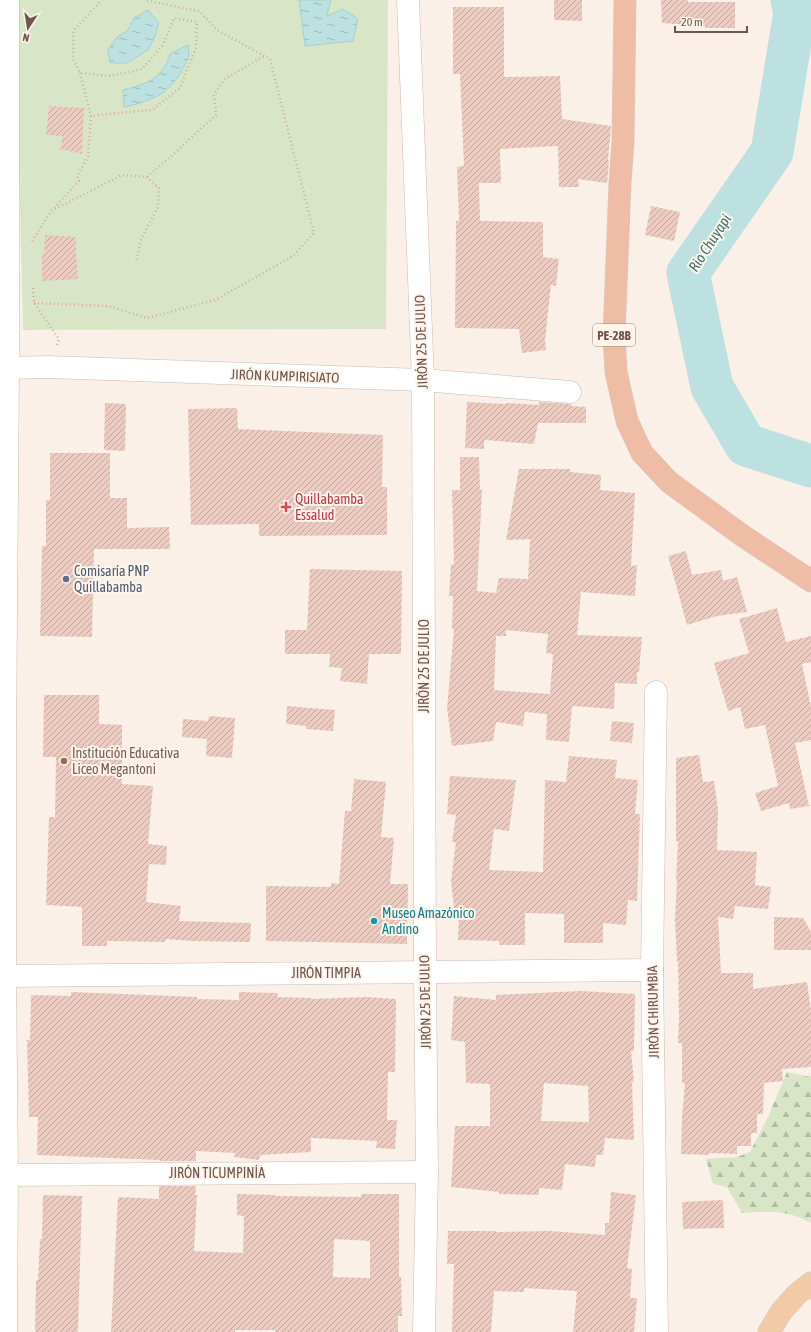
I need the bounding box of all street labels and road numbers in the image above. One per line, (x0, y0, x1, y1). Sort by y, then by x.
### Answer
street label: JIRÓN 25 DE JULIO (411, 295, 431, 389)
road number: PE-28B (593, 324, 635, 346)
street label: JIRÓN KUMPIRISIATO (230, 366, 340, 386)
street label: JIRÓN 25 DE JULIO (416, 619, 432, 713)
street label: JIRÓN 25 DE JULIO (416, 955, 434, 1049)
street label: JIRÓN TIMPIA (291, 965, 361, 981)
street label: JIRÓN CHIRUMBIA (644, 965, 662, 1059)
street label: JIRÓN TICUMPINÍA (169, 1165, 265, 1181)

